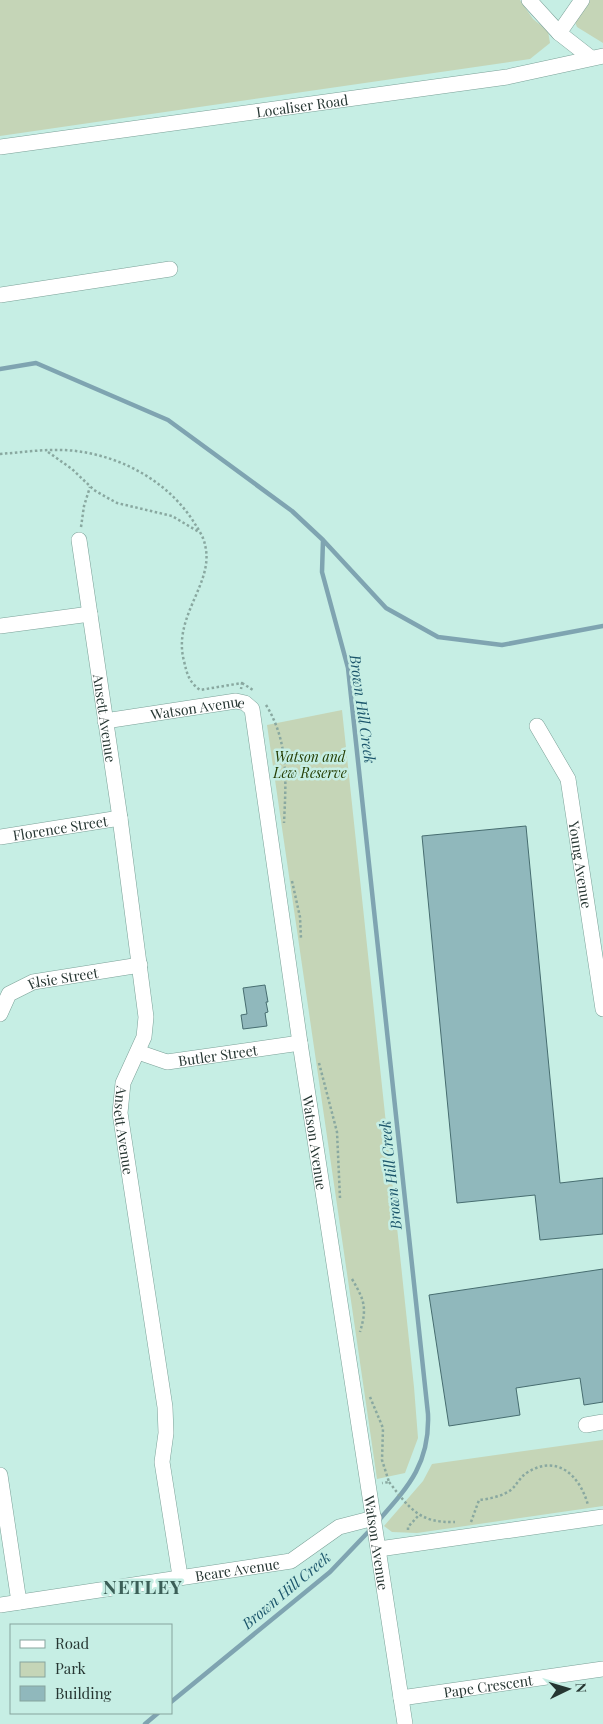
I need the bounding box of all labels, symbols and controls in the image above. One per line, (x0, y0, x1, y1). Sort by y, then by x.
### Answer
street label: Localiser Road (255, 90, 349, 121)
water label: Brown Hill Creek (345, 652, 381, 765)
street label: Ansett Avenue (89, 672, 121, 763)
street label: Watson Avenue (148, 691, 247, 724)
park label: Watson and Lew Reserve (272, 747, 347, 782)
street label: Florence Street (11, 810, 110, 844)
street label: Young Avenue (565, 819, 597, 910)
street label: Elsie Street (24, 962, 101, 993)
street label: Butler Street (177, 1040, 260, 1070)
street label: Ansett Avenue (110, 1084, 139, 1176)
street label: Watson Avenue (299, 1093, 332, 1191)
water label: Brown Hill Creek (374, 1119, 406, 1232)
street label: Watson Avenue (360, 1493, 394, 1591)
water label: Brown Hill Creek (237, 1547, 335, 1634)
street label: Beare Avenue (194, 1553, 281, 1585)
district label: NETLEY (103, 1573, 183, 1599)
legend (10, 1624, 172, 1714)
text: Road (55, 1633, 89, 1653)
text: Park (55, 1658, 87, 1678)
north arrow (543, 1664, 593, 1714)
street label: Pape Crescent (442, 1670, 535, 1701)
text: N (572, 1682, 591, 1694)
text: Building (55, 1683, 112, 1703)

